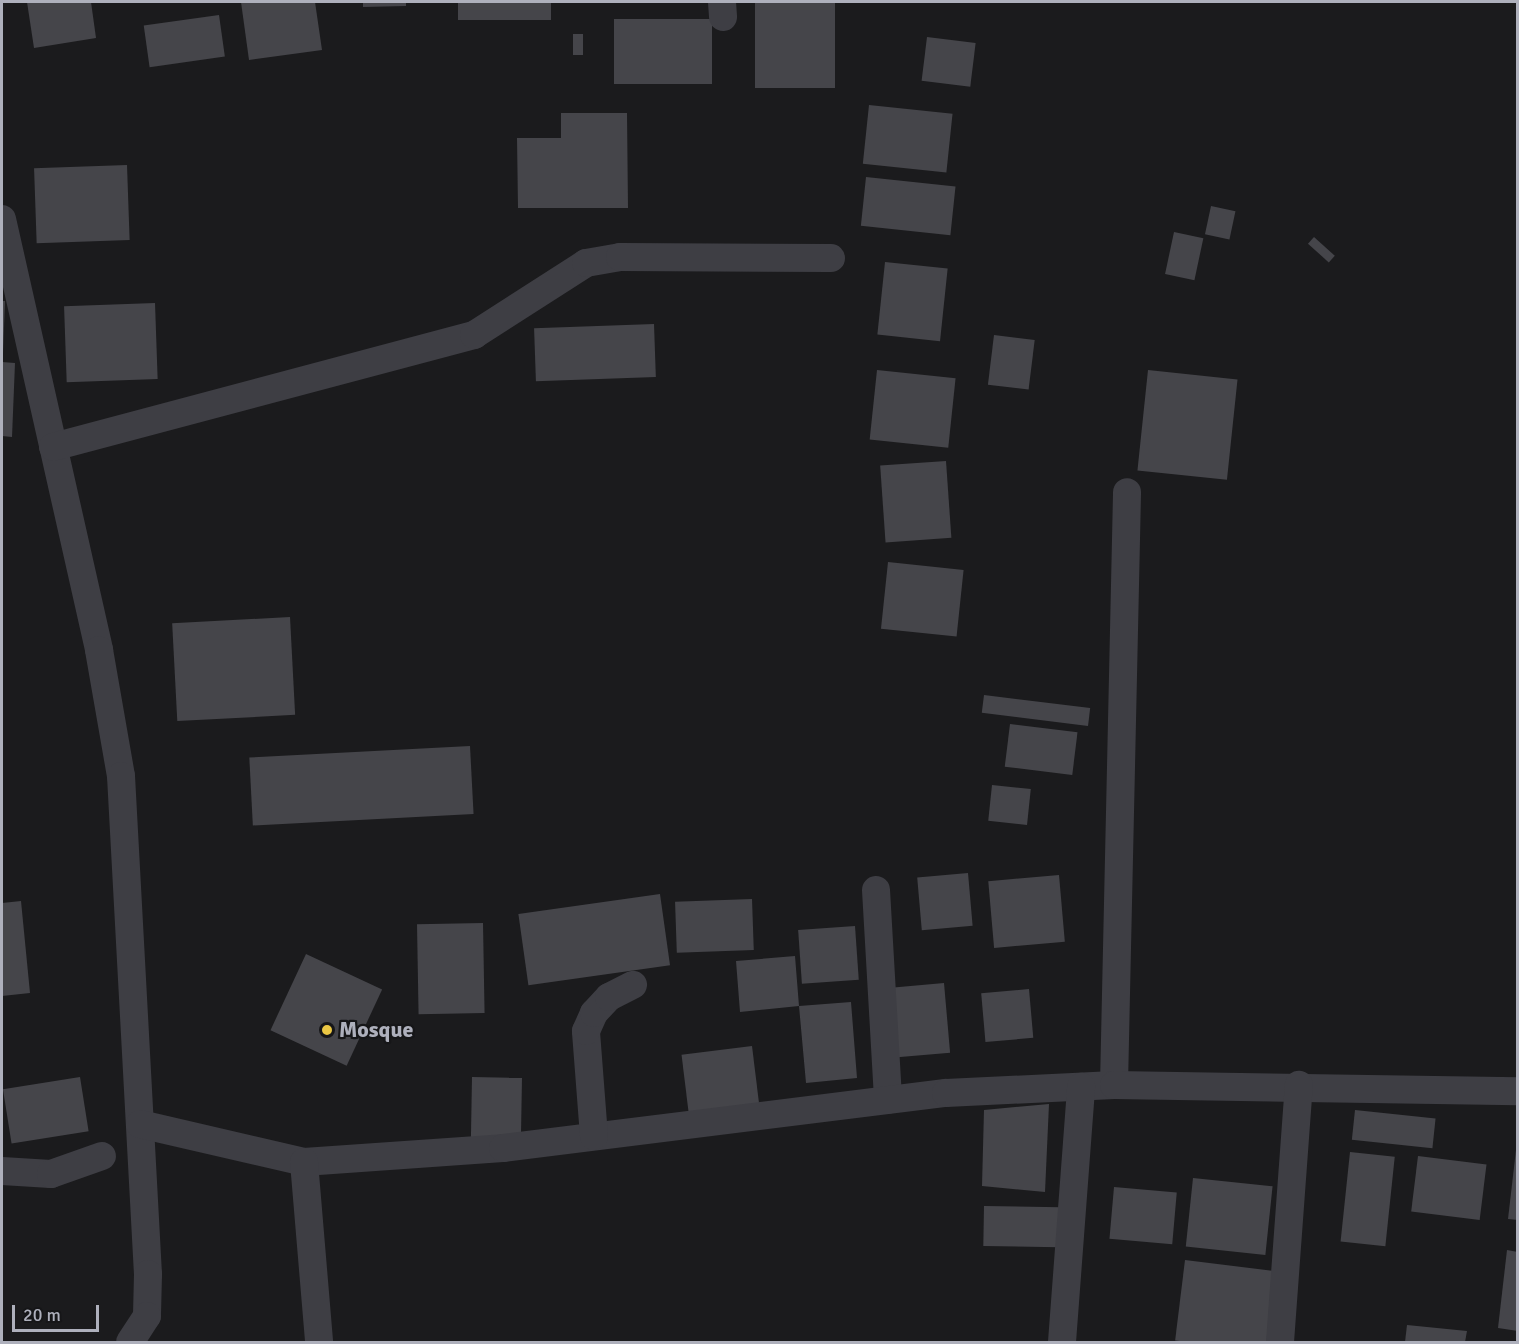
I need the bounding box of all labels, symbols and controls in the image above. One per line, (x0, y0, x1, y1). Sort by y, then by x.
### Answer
place label: Mosque (339, 1017, 413, 1043)
marker: Mosque (320, 1023, 334, 1037)
scale bar (15, 1293, 102, 1331)
text: 20 m (23, 1304, 61, 1326)

